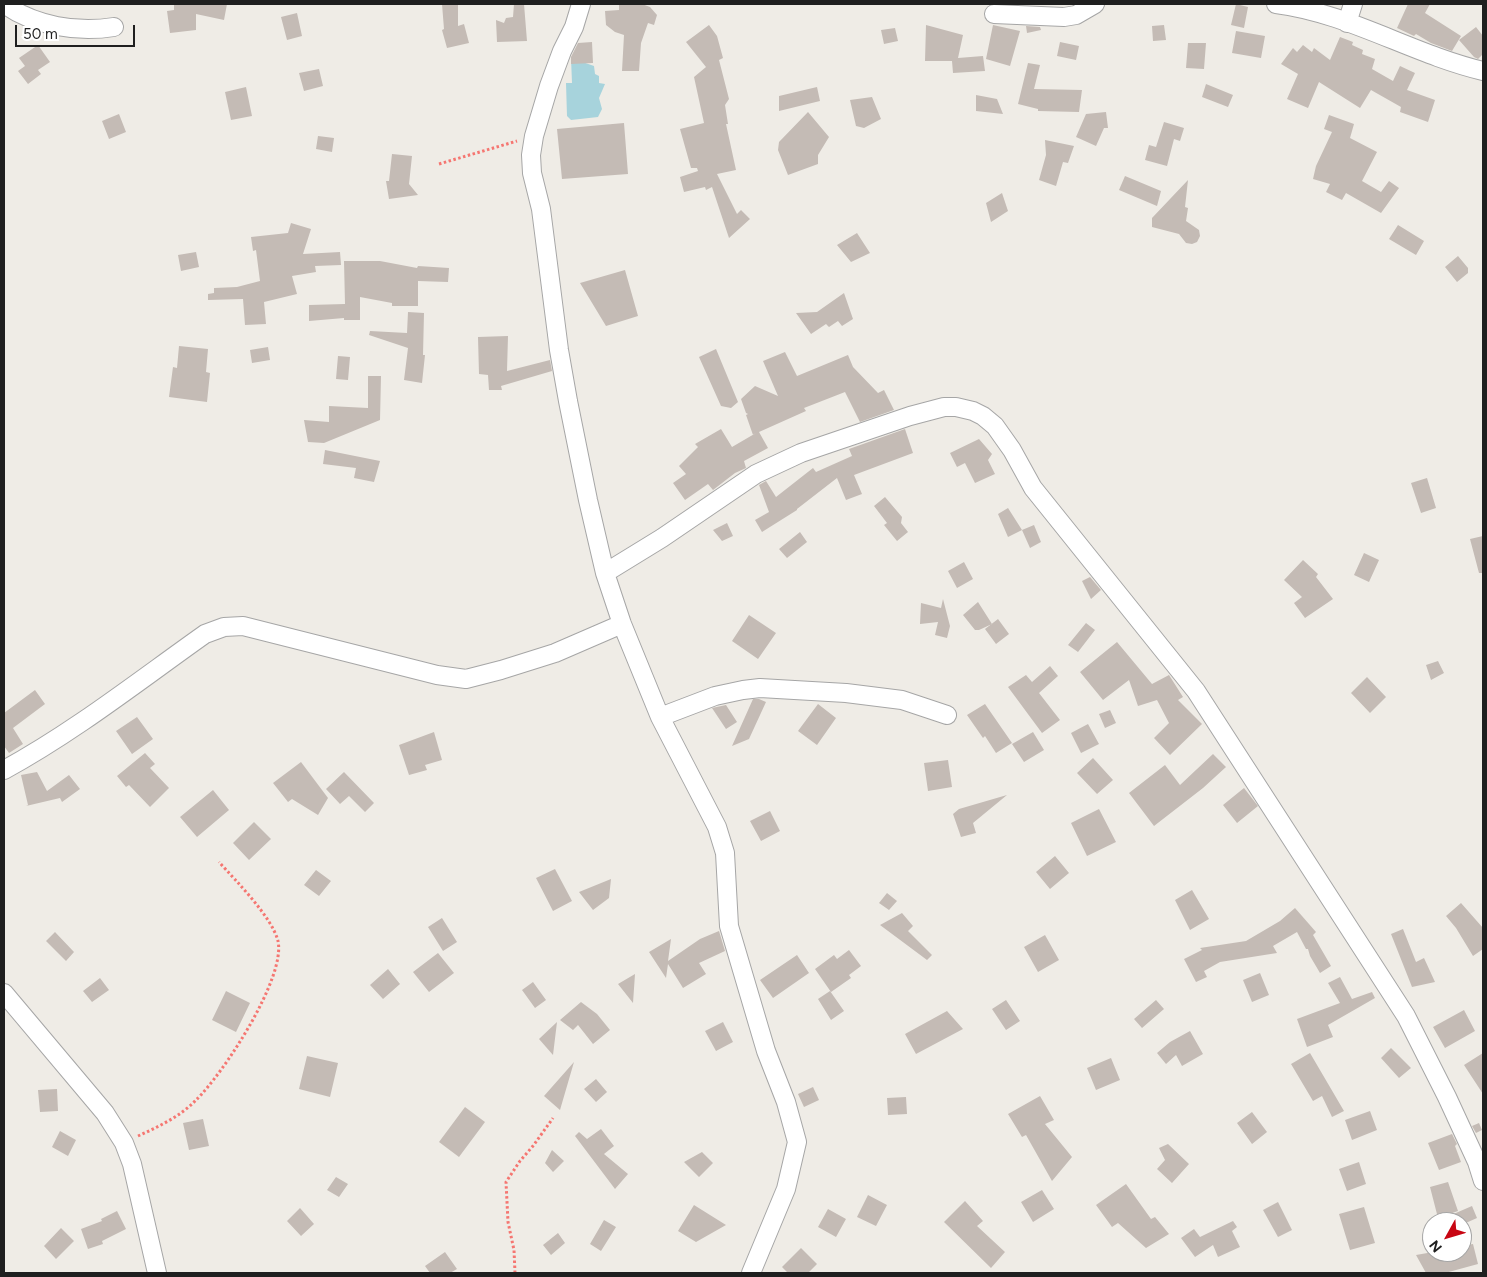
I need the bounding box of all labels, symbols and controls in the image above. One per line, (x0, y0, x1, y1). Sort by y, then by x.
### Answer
scale bar (18, 15, 138, 47)
text: 50 m (23, 25, 58, 43)
north arrow (1422, 1212, 1472, 1262)
text: N (1426, 1237, 1446, 1256)

